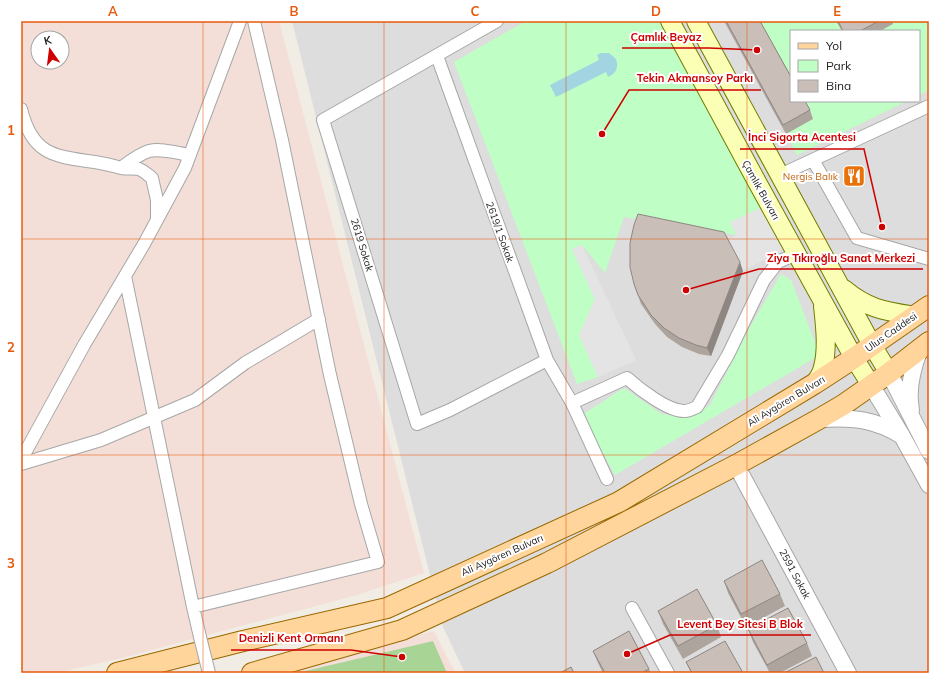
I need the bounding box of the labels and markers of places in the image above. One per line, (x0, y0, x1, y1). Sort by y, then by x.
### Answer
callout: Çamlık Beyaz (622, 25, 709, 48)
callout: Tekin Akmansoy Parkı (629, 67, 761, 90)
callout: İnci Sigorta Acentesi (740, 126, 864, 149)
restaurant icon: Nergis Balık (841, 163, 867, 189)
place label: Nergis Balık (783, 170, 839, 183)
callout: Ziya Tıkıroğlu Sanat Merkezi (759, 246, 923, 269)
callout: Levent Bey Sitesi B Blok (670, 612, 811, 635)
callout: Denizli Kent Ormanı (231, 627, 351, 650)

